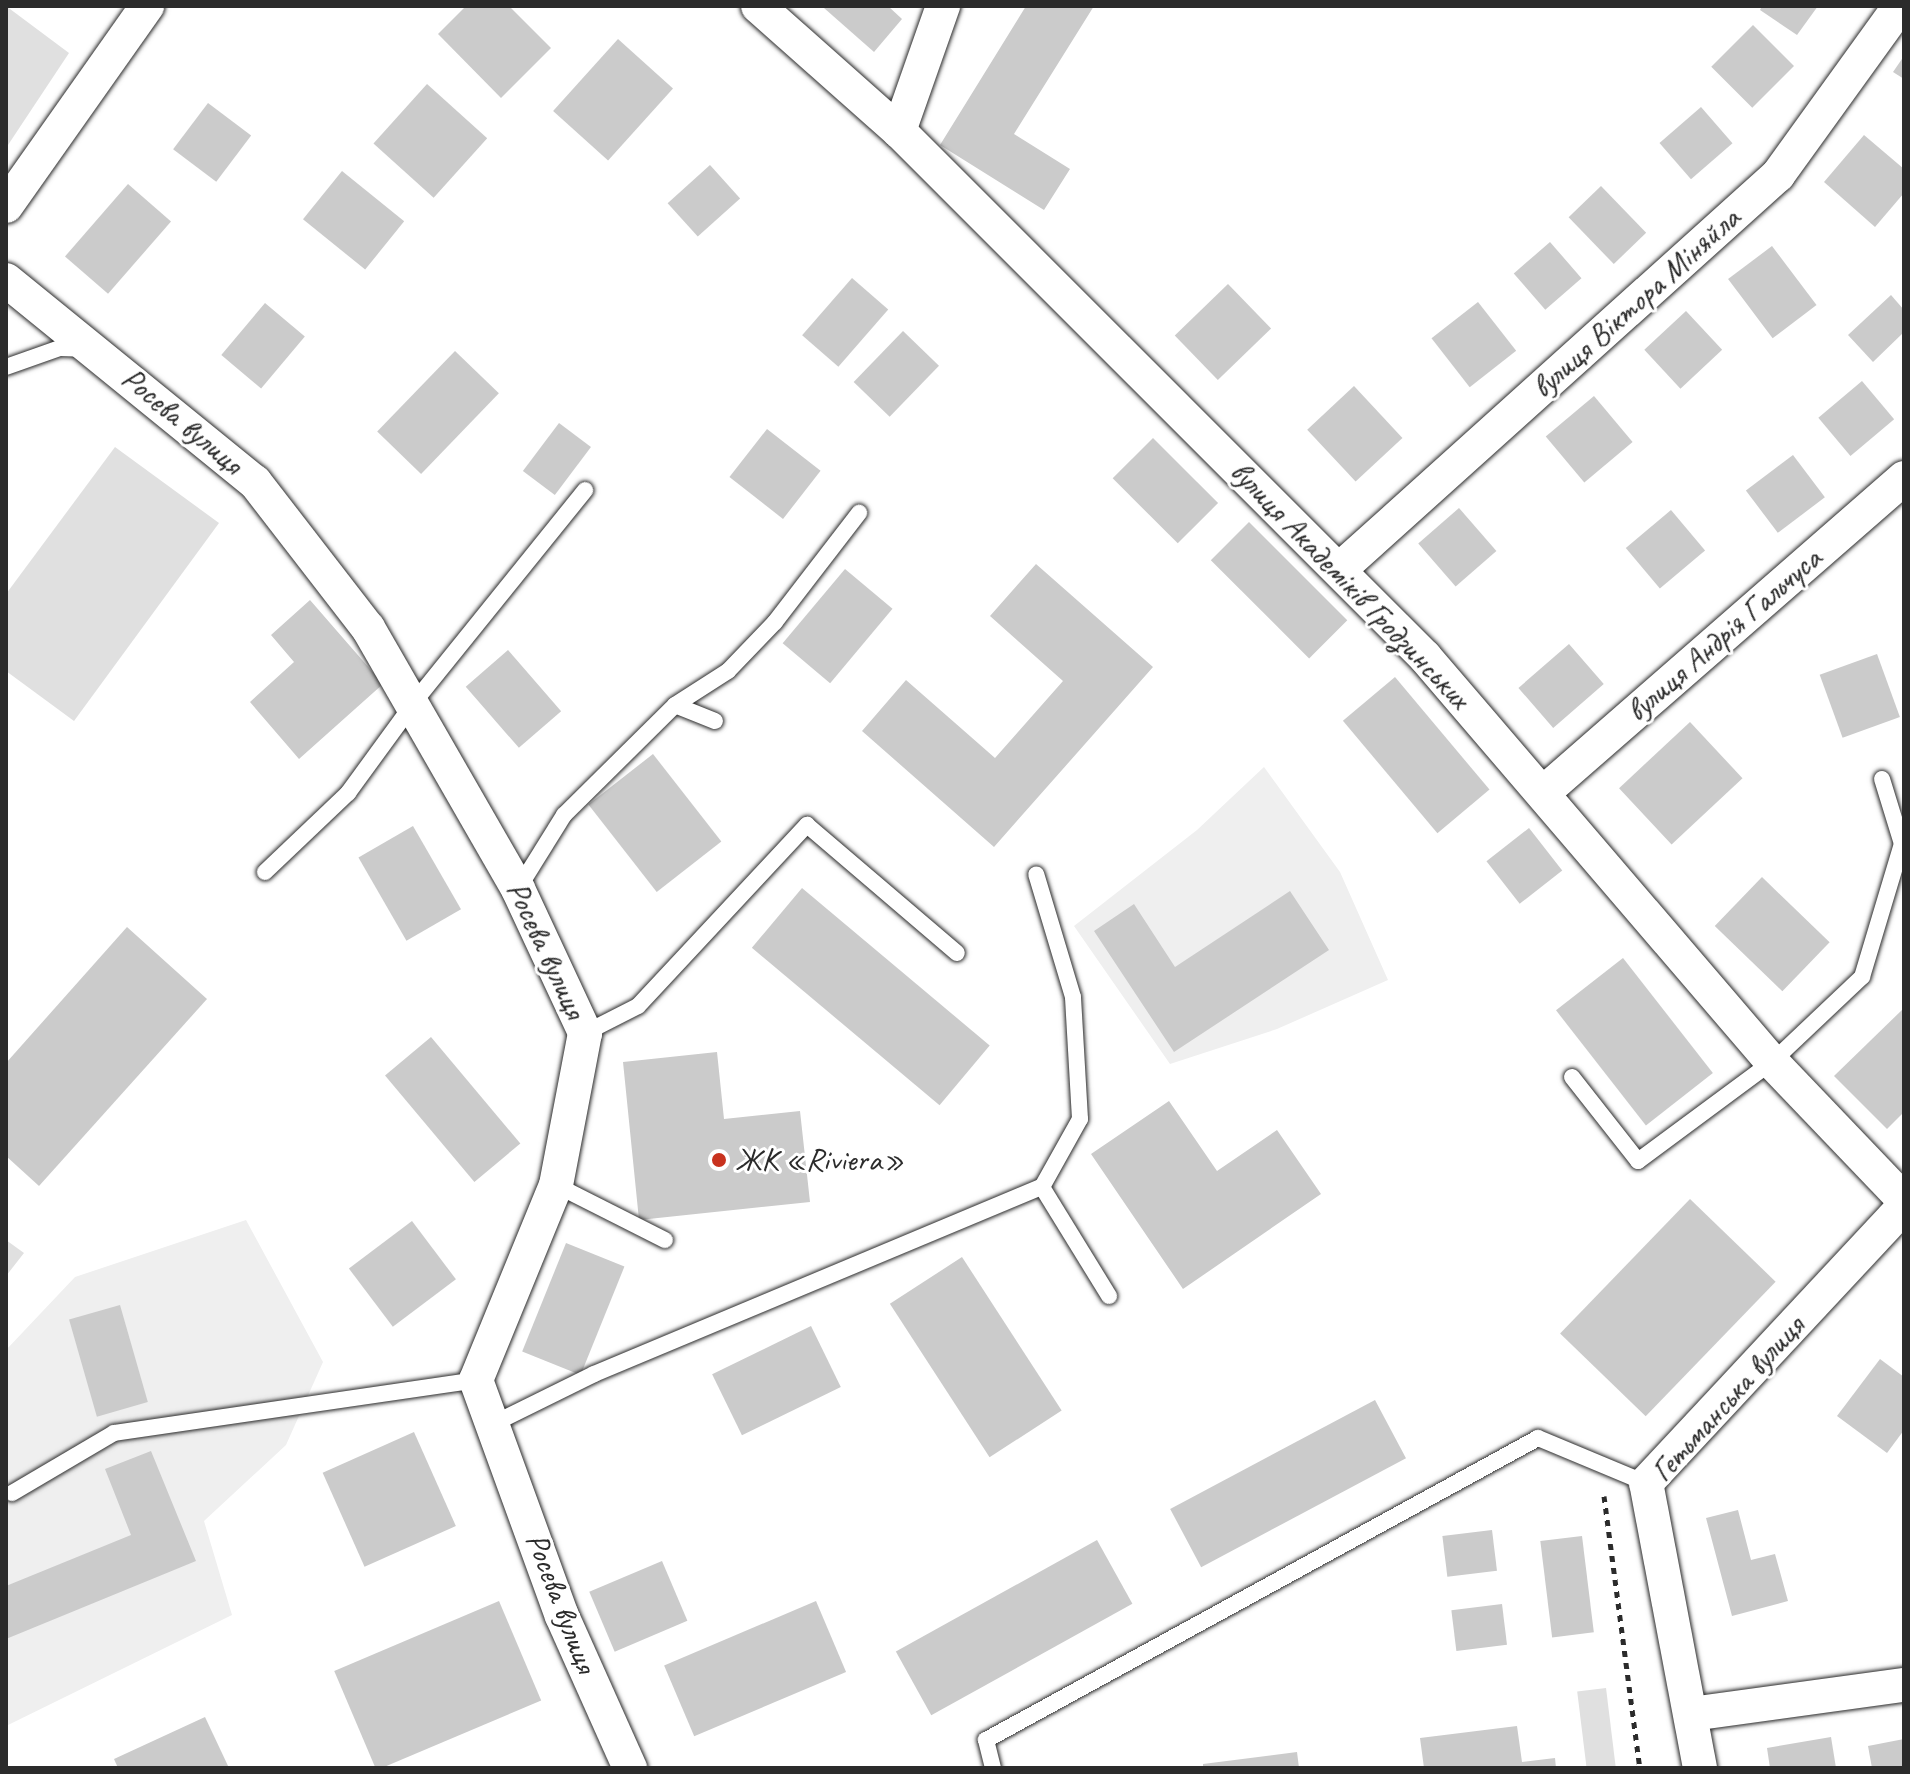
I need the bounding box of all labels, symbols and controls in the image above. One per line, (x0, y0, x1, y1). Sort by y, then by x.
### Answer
street label: вулиця Віктора Міняйла (1524, 199, 1748, 407)
street label: Росева вулиця (114, 360, 250, 482)
street label: вулиця Академіків Гродзинських (1222, 453, 1478, 717)
street label: вулиця Андрія Гальчуса (1621, 542, 1827, 728)
street label: Росева вулиця (498, 876, 594, 1024)
place label: ЖК «Riviera» (735, 1141, 904, 1179)
marker: ЖК «Riviera» (710, 1151, 728, 1169)
street label: Гетьманська вулиця (1644, 1308, 1812, 1490)
street label: Росева вулиця (517, 1528, 605, 1678)

